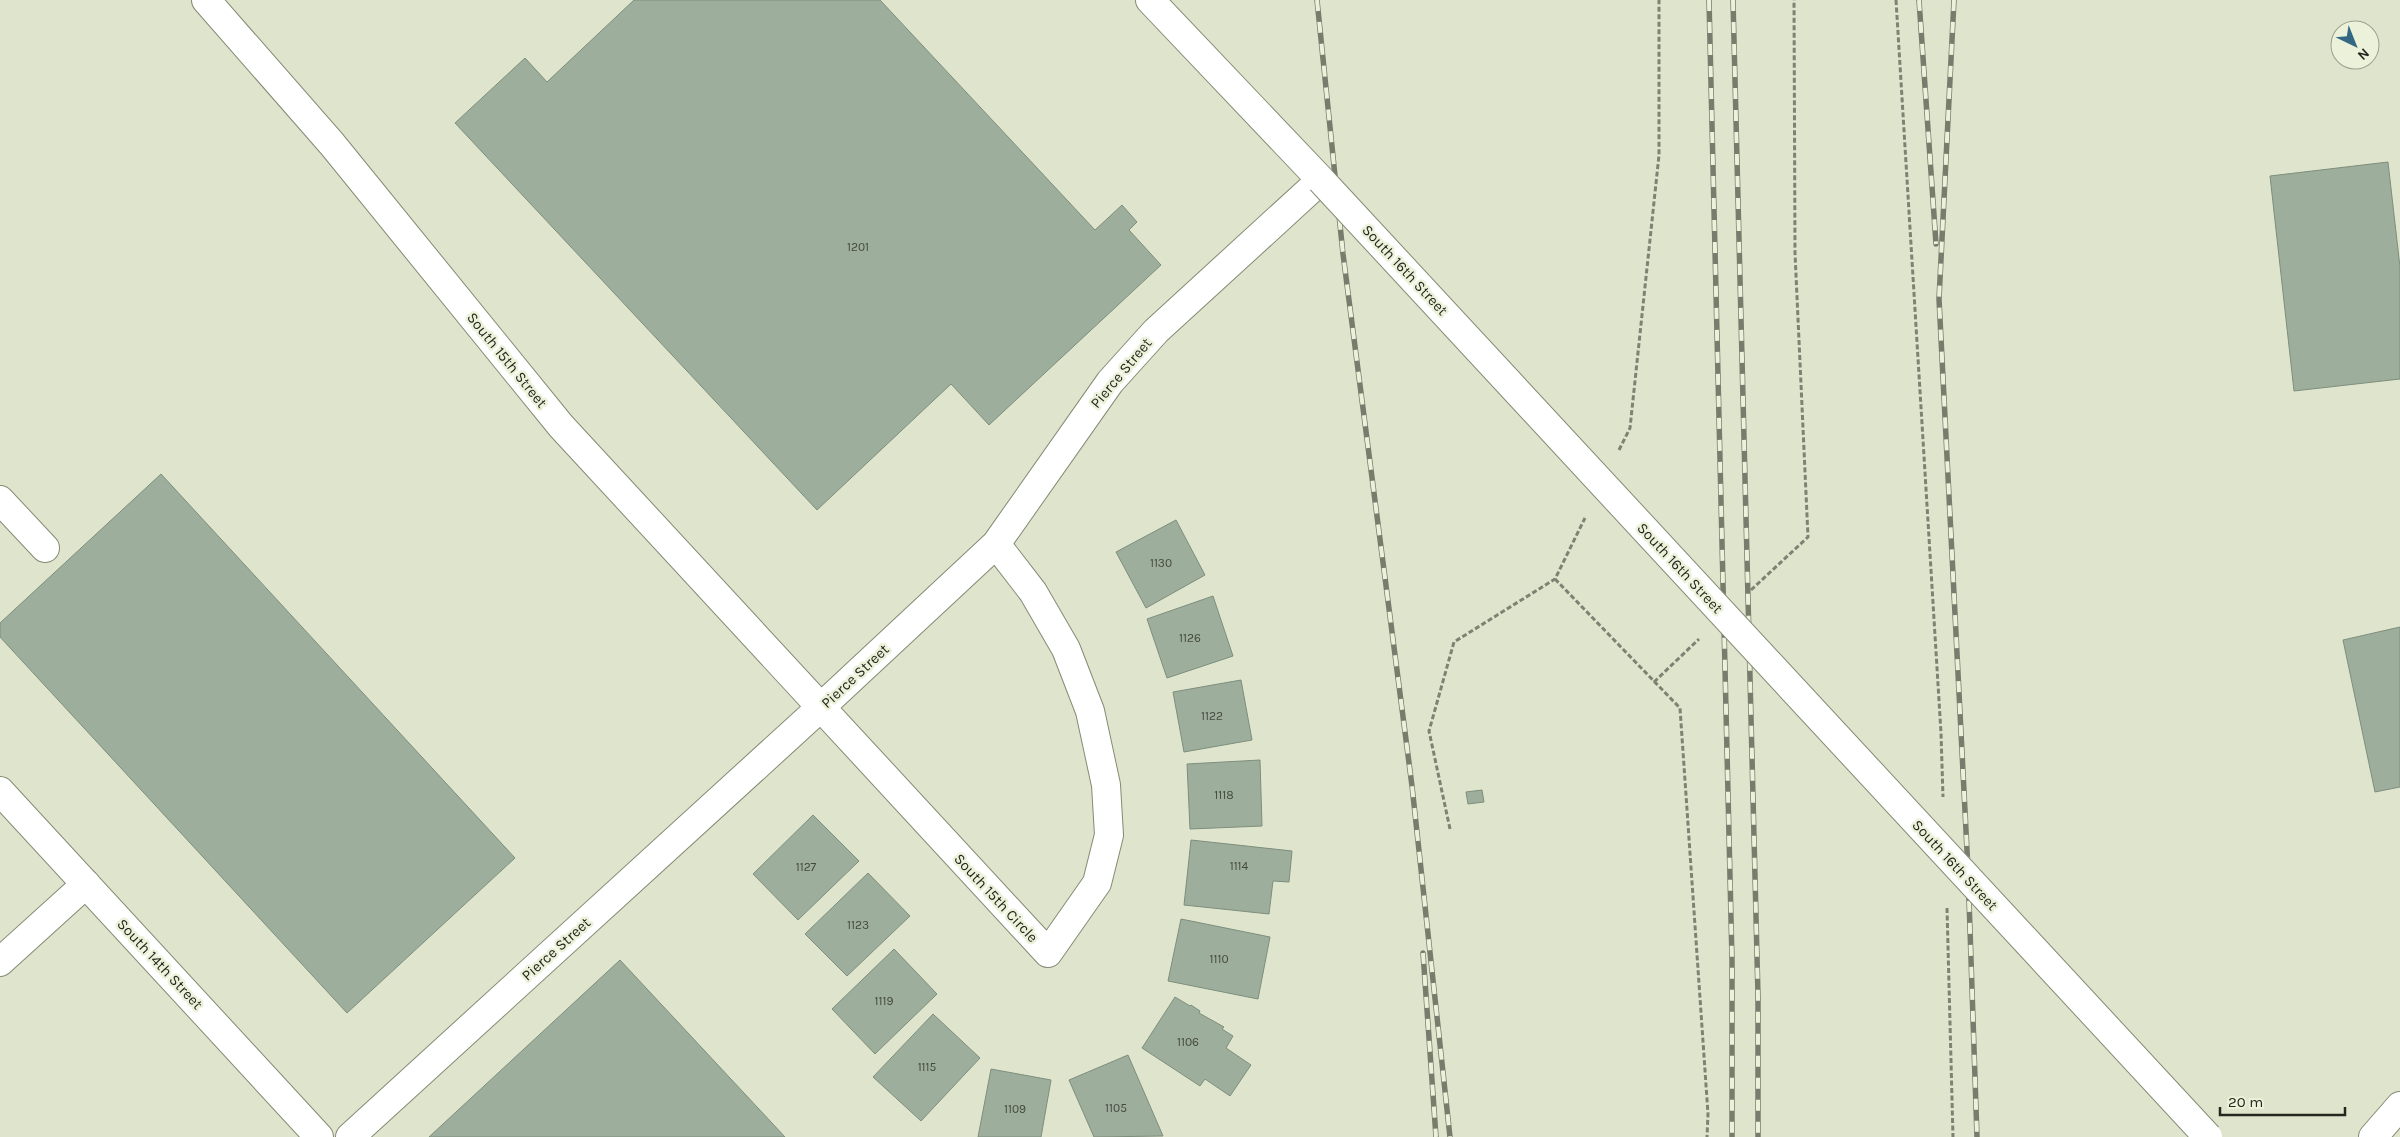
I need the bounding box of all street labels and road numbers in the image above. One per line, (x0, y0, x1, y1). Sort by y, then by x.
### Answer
street label: South 16th Street (1358, 221, 1452, 319)
street label: South 15th Street (463, 309, 551, 412)
street label: Pierce Street (1086, 334, 1156, 412)
street label: South 16th Street (1633, 519, 1727, 617)
street label: Pierce Street (817, 640, 893, 712)
street label: South 16th Street (1908, 816, 2002, 914)
street label: South 15th Circle (950, 850, 1042, 946)
street label: Pierce Street (518, 913, 594, 984)
street label: South 14th Street (113, 915, 207, 1013)

